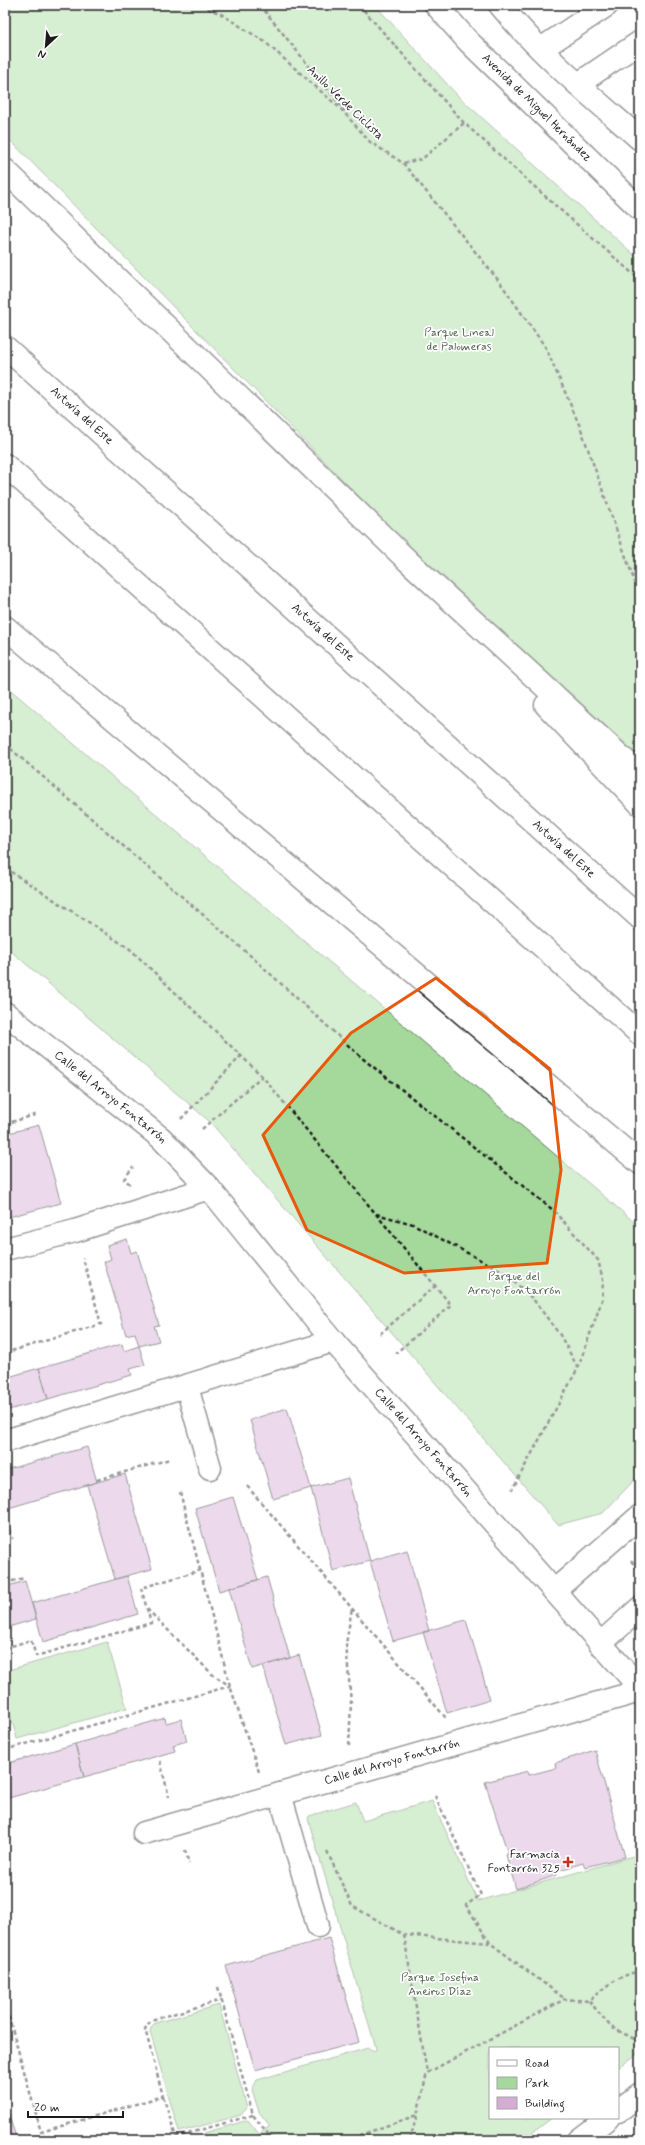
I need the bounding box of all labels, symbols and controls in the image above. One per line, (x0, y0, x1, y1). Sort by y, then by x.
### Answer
north arrow (26, 26, 66, 66)
text: N (36, 46, 48, 62)
street label: Avenida de Miguel Hernández (478, 50, 595, 165)
street label: Anillo Verde Ciclista (303, 62, 387, 144)
park label: Parque Lineal de Palomeras (424, 325, 494, 355)
street label: Autovía del Este (47, 383, 117, 448)
street label: Autovía del Este (288, 600, 357, 665)
street label: Autovía del Este (529, 817, 598, 882)
street label: Calle del Arroyo Fontarrón (51, 1047, 170, 1147)
park label: Parque del Arroyo Fontarrón (467, 1269, 561, 1299)
street label: Calle del Arroyo Fontarrón (371, 1385, 475, 1501)
street label: Calle del Arroyo Fontarrón (322, 1735, 462, 1789)
place label: Farmacia Fontarrón 325 (487, 1847, 560, 1877)
marker: Farmacia Fontarrón 325 (563, 1857, 573, 1867)
park label: Parque Josefina Aneiros Díaz (401, 1970, 479, 2000)
legend (489, 2047, 619, 2119)
text: Road (525, 2056, 549, 2072)
text: Park (525, 2076, 549, 2092)
scale bar (28, 2093, 123, 2119)
text: Building (525, 2096, 565, 2113)
text: 20 m (34, 2100, 60, 2116)

